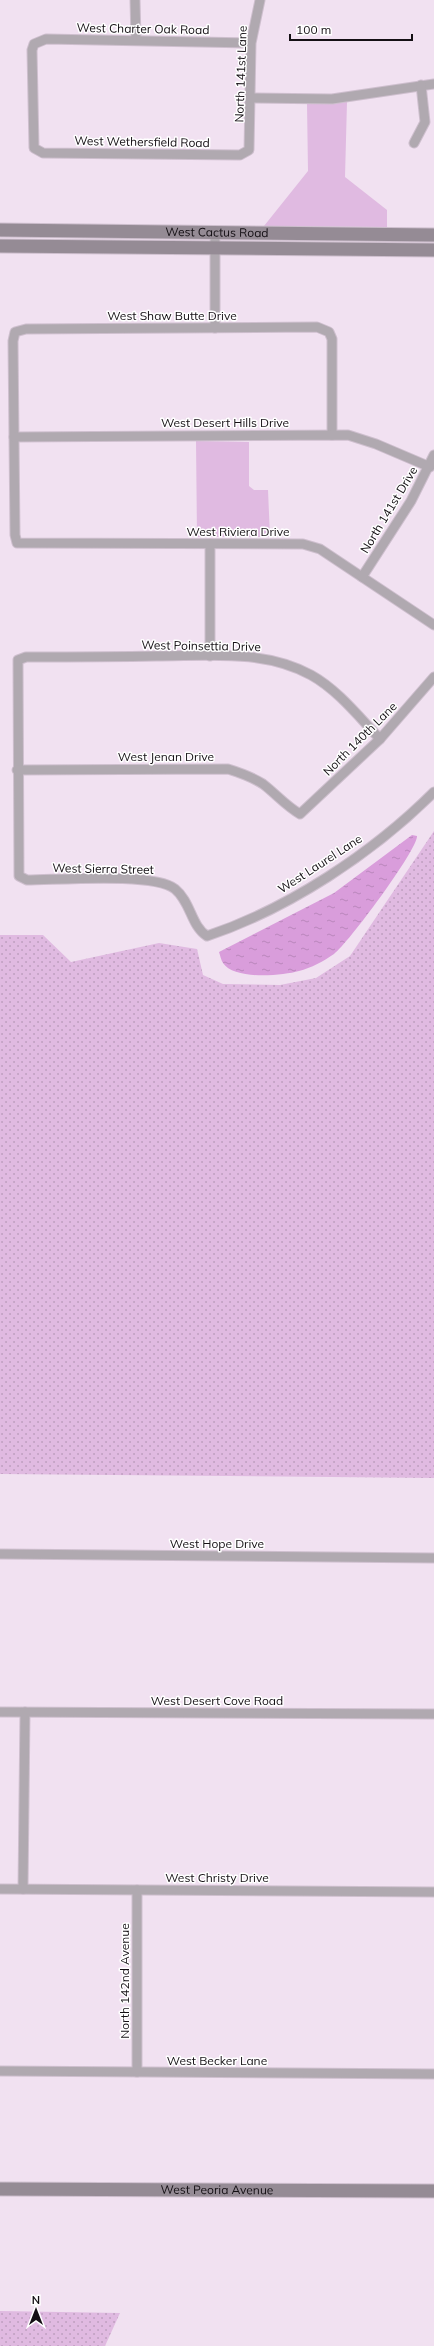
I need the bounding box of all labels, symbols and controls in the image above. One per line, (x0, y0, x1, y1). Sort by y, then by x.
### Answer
scale bar (290, 16, 412, 42)
street label: West Charter Oak Road (76, 20, 210, 37)
text: 100 m (296, 22, 331, 37)
street label: North 141st Lane (231, 25, 250, 123)
street label: West Wethersfield Road (74, 133, 210, 150)
street label: West Cactus Road (165, 224, 269, 240)
street label: West Shaw Butte Drive (107, 308, 237, 323)
street label: West Desert Hills Drive (161, 415, 289, 430)
street label: North 141st Drive (357, 464, 420, 556)
street label: West Riviera Drive (187, 524, 289, 539)
street label: West Poinsettia Drive (141, 637, 261, 654)
street label: North 140th Lane (320, 699, 400, 779)
street label: West Jenan Drive (118, 749, 214, 764)
street label: West Laurel Lane (275, 831, 365, 896)
street label: West Sierra Street (52, 860, 154, 877)
street label: West Hope Drive (170, 1536, 264, 1551)
street label: West Desert Cove Road (151, 1693, 283, 1708)
street label: West Christy Drive (165, 1870, 269, 1885)
street label: North 142nd Avenue (117, 1923, 132, 2039)
street label: West Becker Lane (167, 2053, 267, 2068)
street label: West Peoria Avenue (161, 2182, 273, 2197)
north arrow (16, 2290, 56, 2330)
text: N (32, 2293, 40, 2307)

